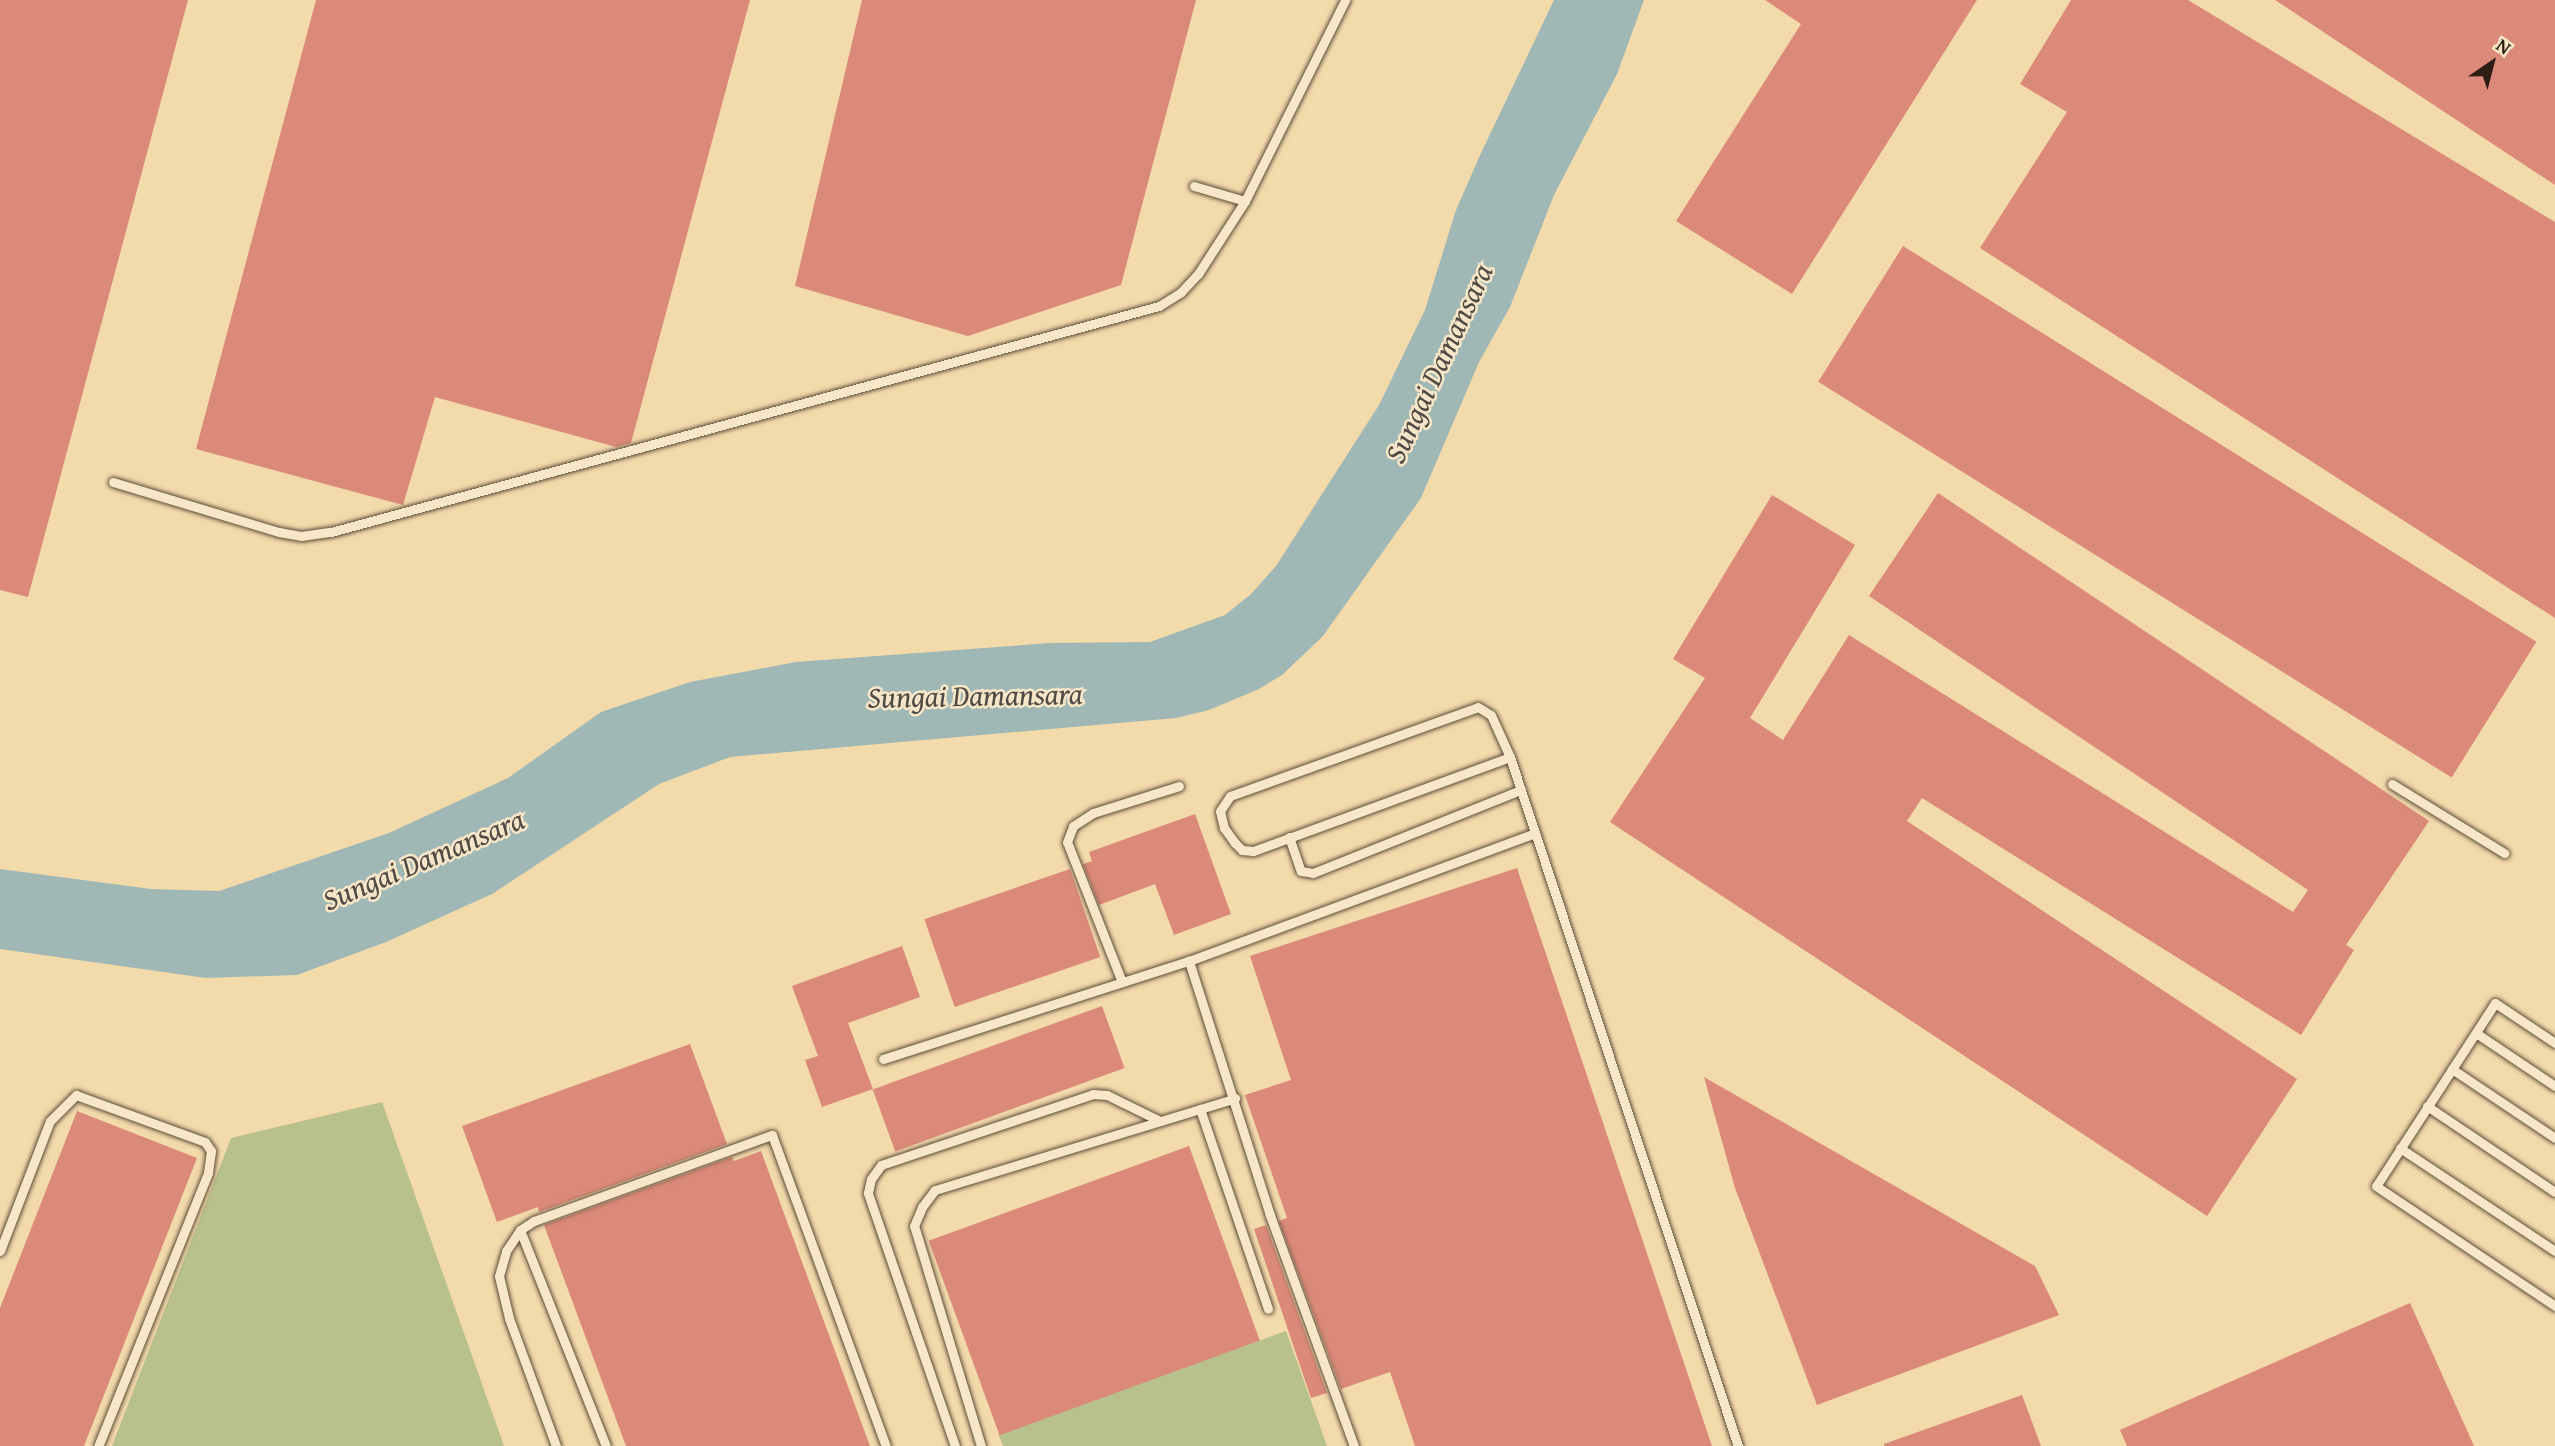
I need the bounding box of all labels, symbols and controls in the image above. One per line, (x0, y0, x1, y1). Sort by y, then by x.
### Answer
north arrow (2457, 28, 2527, 98)
text: N (2491, 31, 2517, 61)
water label: Sungai Damansara (1376, 258, 1500, 468)
water label: Sungai Damansara (867, 675, 1083, 715)
water label: Sungai Damansara (317, 800, 529, 918)

